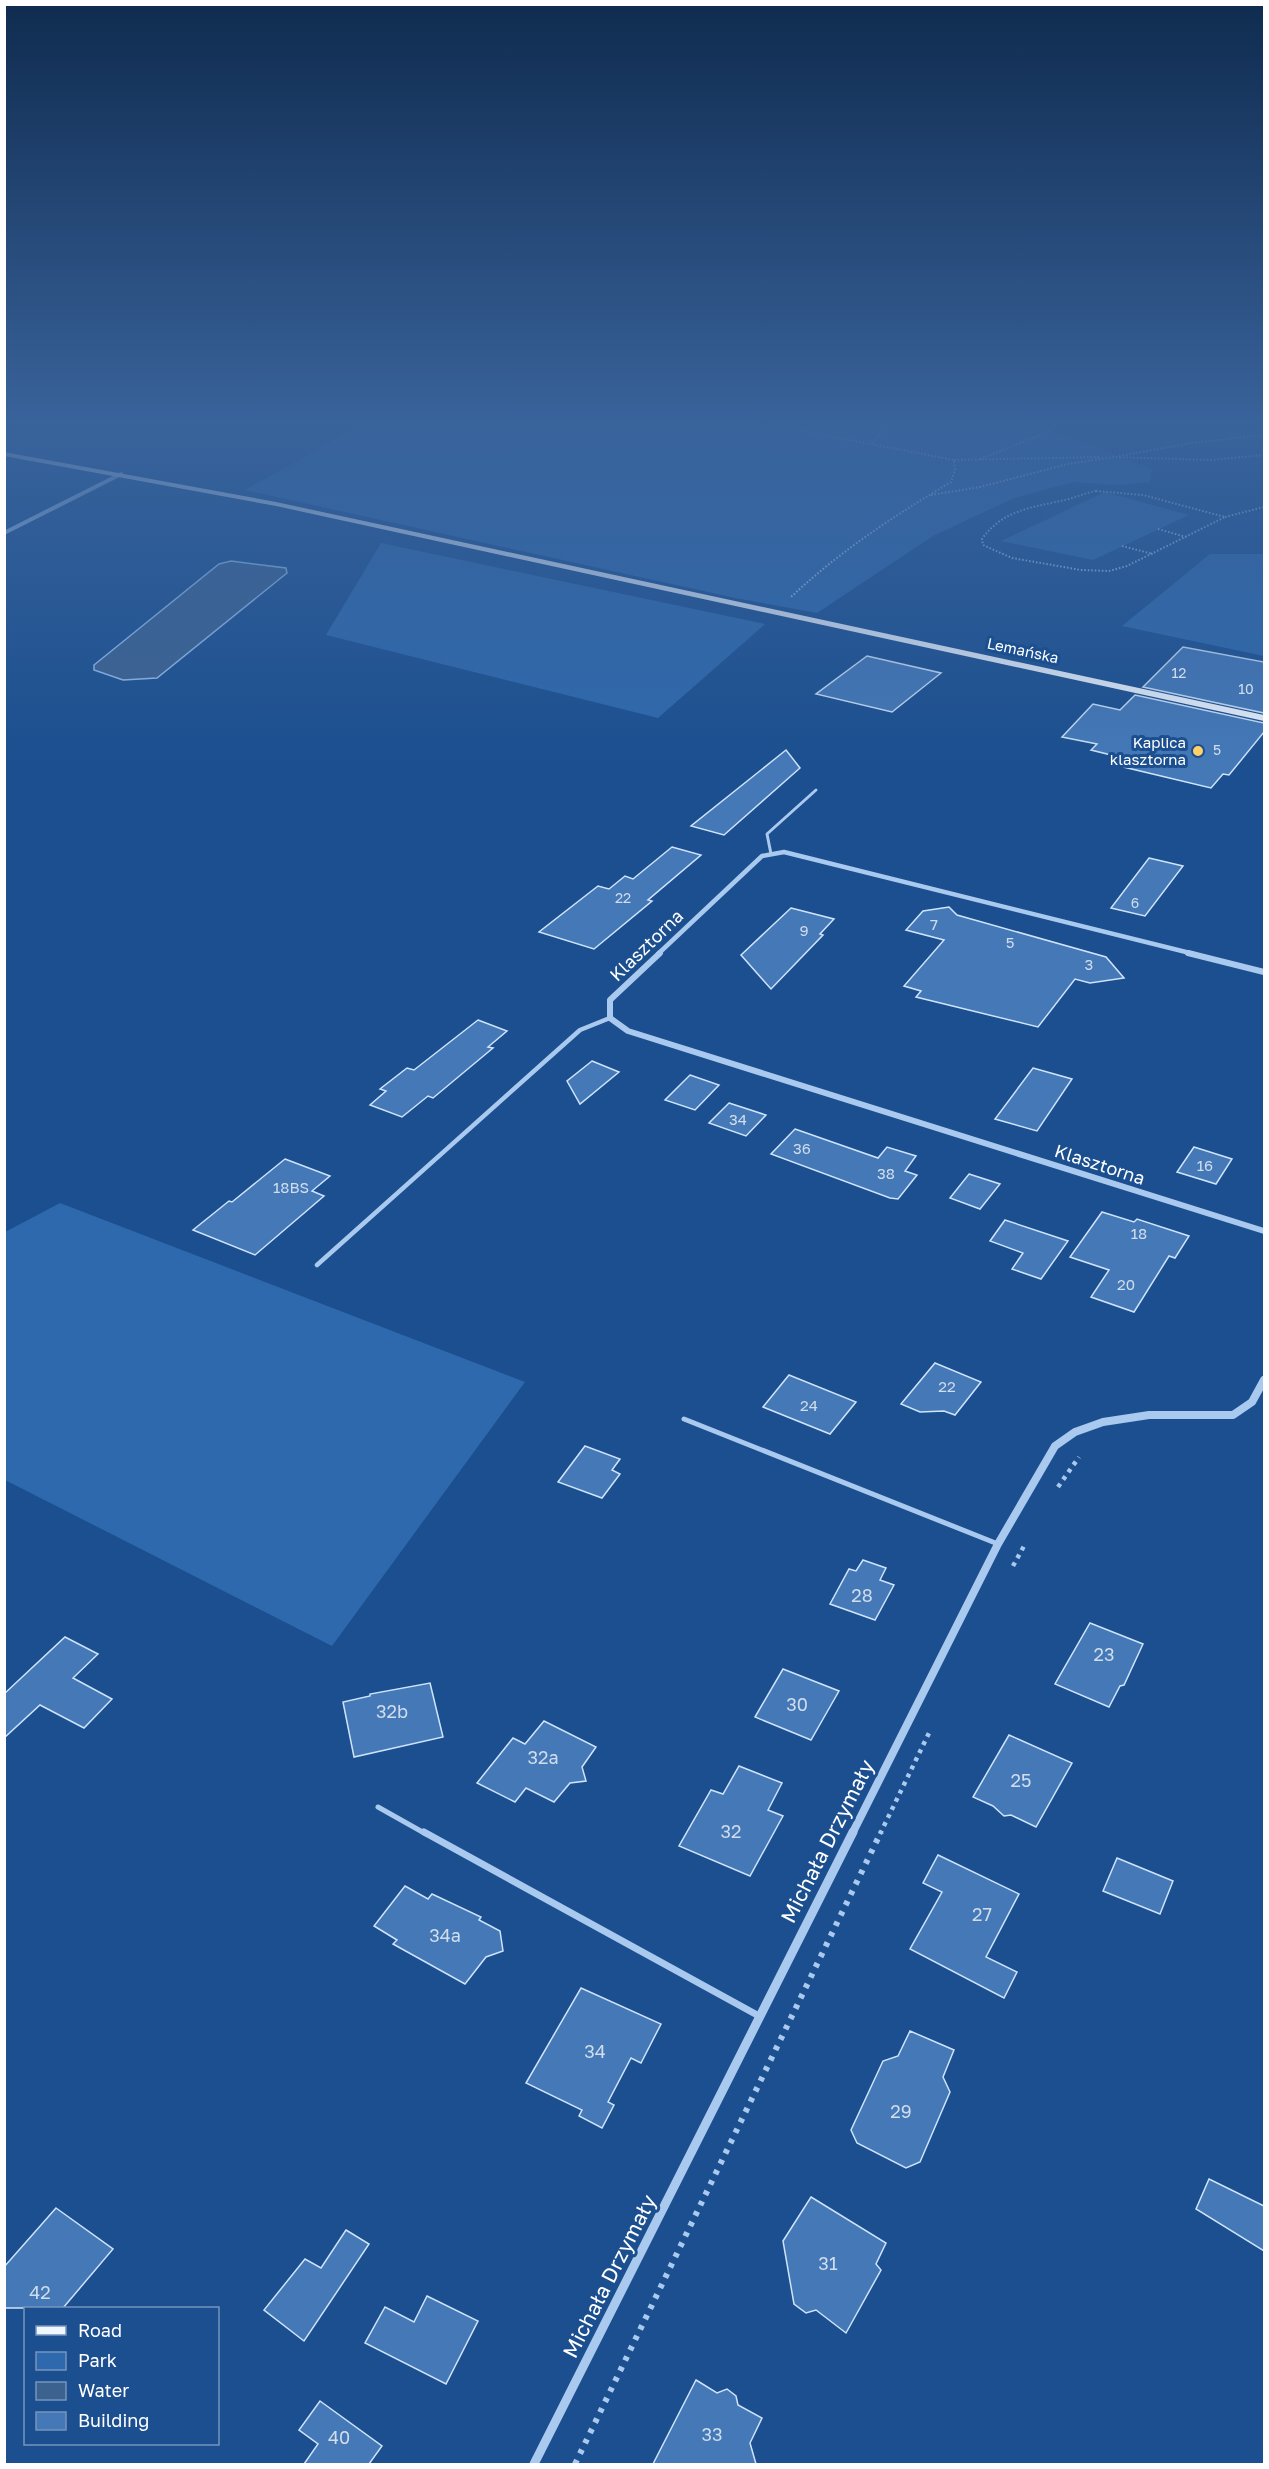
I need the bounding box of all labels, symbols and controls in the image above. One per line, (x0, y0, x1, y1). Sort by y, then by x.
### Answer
street label: Lemańska (986, 634, 1060, 666)
house number: 12 (1172, 664, 1186, 681)
house number: 10 (1238, 680, 1254, 697)
place label: Kaplica klasztorna (1110, 733, 1186, 768)
house number: 5 (1213, 741, 1221, 758)
marker: Kaplica klasztorna (1191, 744, 1205, 758)
house number: 22 (615, 889, 631, 906)
house number: 6 (1131, 894, 1139, 911)
street label: Klasztorna (605, 905, 687, 985)
house number: 7 (930, 915, 938, 933)
house number: 9 (799, 921, 809, 939)
house number: 5 (1006, 933, 1014, 951)
house number: 3 (1085, 955, 1093, 973)
house number: 34 (729, 1110, 747, 1128)
house number: 36 (793, 1139, 811, 1157)
street label: Klasztorna (1052, 1139, 1148, 1189)
house number: 16 (1197, 1156, 1213, 1174)
house number: 38 (877, 1164, 895, 1182)
house number: 18BS (273, 1178, 309, 1196)
house number: 18 (1131, 1224, 1147, 1242)
house number: 20 (1117, 1275, 1135, 1293)
house number: 22 (938, 1377, 956, 1395)
house number: 24 (800, 1396, 818, 1414)
house number: 28 (851, 1584, 873, 1606)
house number: 23 (1094, 1643, 1114, 1665)
house number: 30 (786, 1693, 808, 1715)
house number: 32b (376, 1700, 408, 1722)
house number: 32a (527, 1746, 559, 1768)
street label: Michała Drzymały (775, 1755, 879, 1927)
house number: 25 (1011, 1769, 1031, 1791)
house number: 32 (721, 1820, 741, 1842)
house number: 27 (972, 1903, 992, 1925)
house number: 34a (429, 1924, 461, 1946)
house number: 34 (584, 2040, 606, 2062)
house number: 29 (890, 2100, 912, 2122)
street label: Michała Drzymały (557, 2190, 661, 2362)
house number: 31 (818, 2252, 838, 2274)
house number: 42 (29, 2281, 51, 2303)
legend (24, 2307, 219, 2445)
text: Road (78, 2319, 122, 2341)
text: Park (78, 2349, 117, 2371)
text: Water (78, 2379, 129, 2401)
text: Building (78, 2409, 149, 2431)
house number: 33 (701, 2423, 723, 2445)
house number: 40 (328, 2426, 350, 2448)

